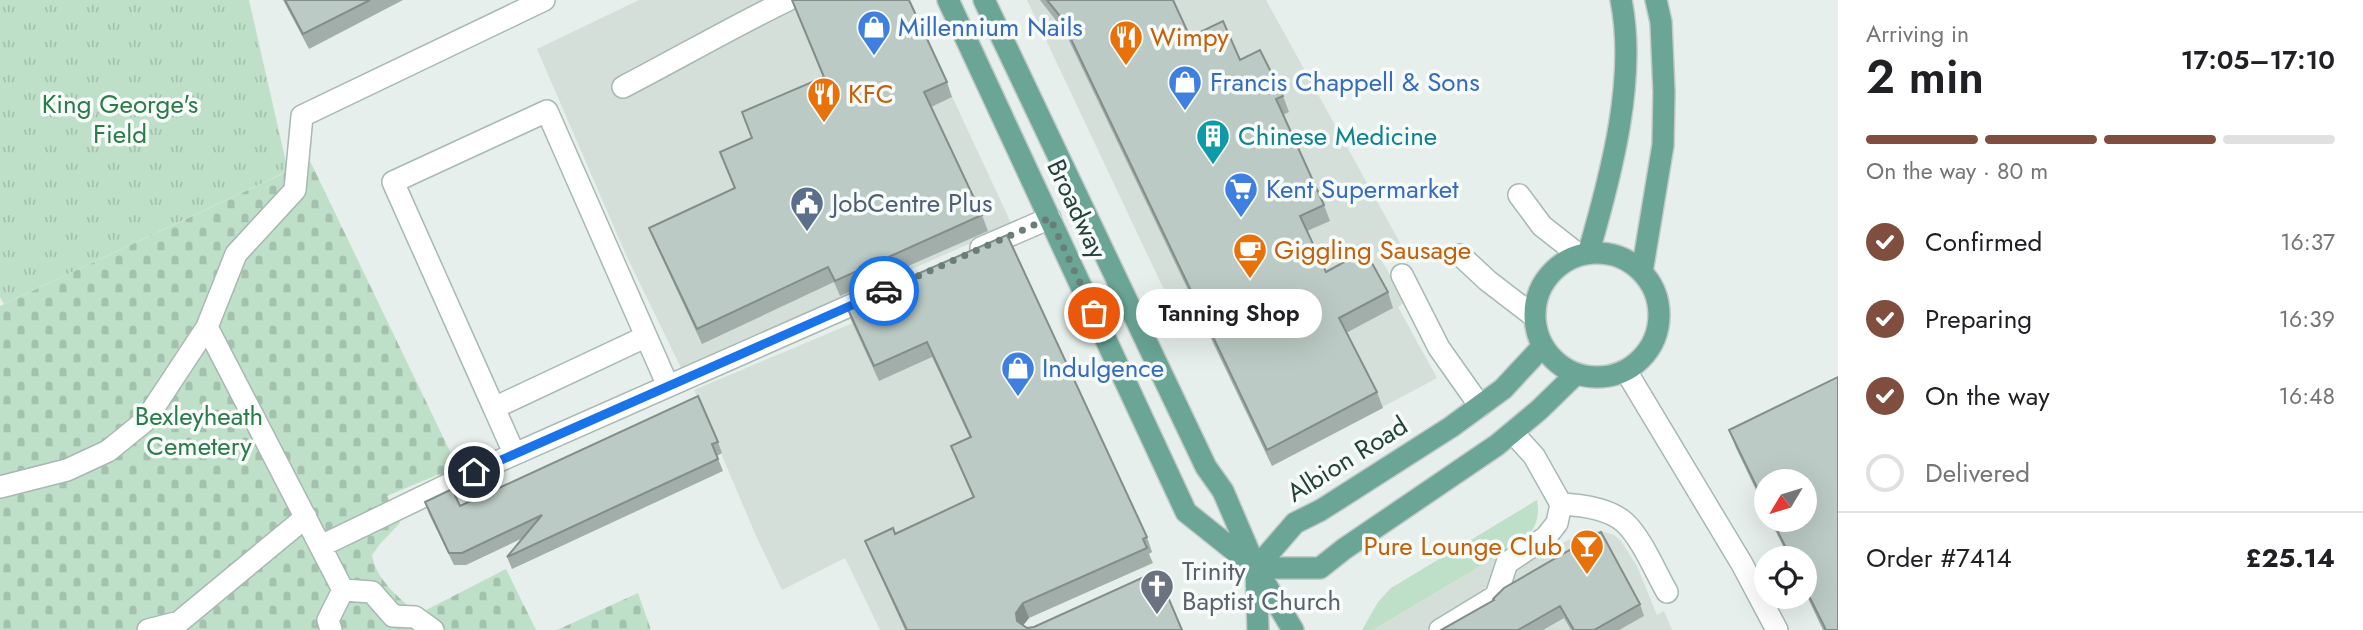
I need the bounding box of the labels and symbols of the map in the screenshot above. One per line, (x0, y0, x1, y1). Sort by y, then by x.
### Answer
shop icon: Millennium Nails (855, 8, 893, 57)
place label: Millennium Nails (898, 8, 1083, 46)
restaurant icon: Wimpy (1107, 18, 1145, 67)
place label: Wimpy (1150, 18, 1229, 56)
shop icon: Francis Chappell & Sons (1166, 63, 1204, 112)
place label: Francis Chappell & Sons (1210, 63, 1480, 101)
restaurant icon: KFC (805, 75, 843, 124)
place label: KFC (848, 75, 894, 113)
park label: King George's Field (42, 85, 198, 153)
building icon: Chinese Medicine (1194, 117, 1232, 166)
place label: Chinese Medicine (1238, 117, 1437, 155)
street label: Broadway (1037, 153, 1117, 266)
supermarket icon: Kent Supermarket (1222, 170, 1260, 219)
place label: Kent Supermarket (1266, 170, 1459, 208)
public building icon: JobCentre Plus (788, 184, 826, 233)
place label: JobCentre Plus (829, 184, 992, 222)
cafe icon: Giggling Sausage (1231, 231, 1269, 280)
place label: Giggling Sausage (1274, 231, 1471, 269)
courier (849, 256, 919, 326)
pin (1064, 283, 1124, 343)
callout: Tanning Shop (1136, 288, 1322, 338)
shop icon: Indulgence (999, 349, 1037, 398)
place label: Indulgence (1042, 349, 1164, 387)
park label: Bexleyheath Cemetery (135, 397, 263, 465)
street label: Albion Road (1279, 407, 1415, 511)
pin (444, 442, 504, 502)
north arrow (1754, 469, 1816, 532)
place label: Pure Lounge Club (1363, 527, 1562, 565)
bar icon: Pure Lounge Club (1568, 527, 1606, 576)
place label: Trinity Baptist Church (1182, 552, 1341, 620)
church icon: Trinity Baptist Church (1138, 567, 1176, 616)

